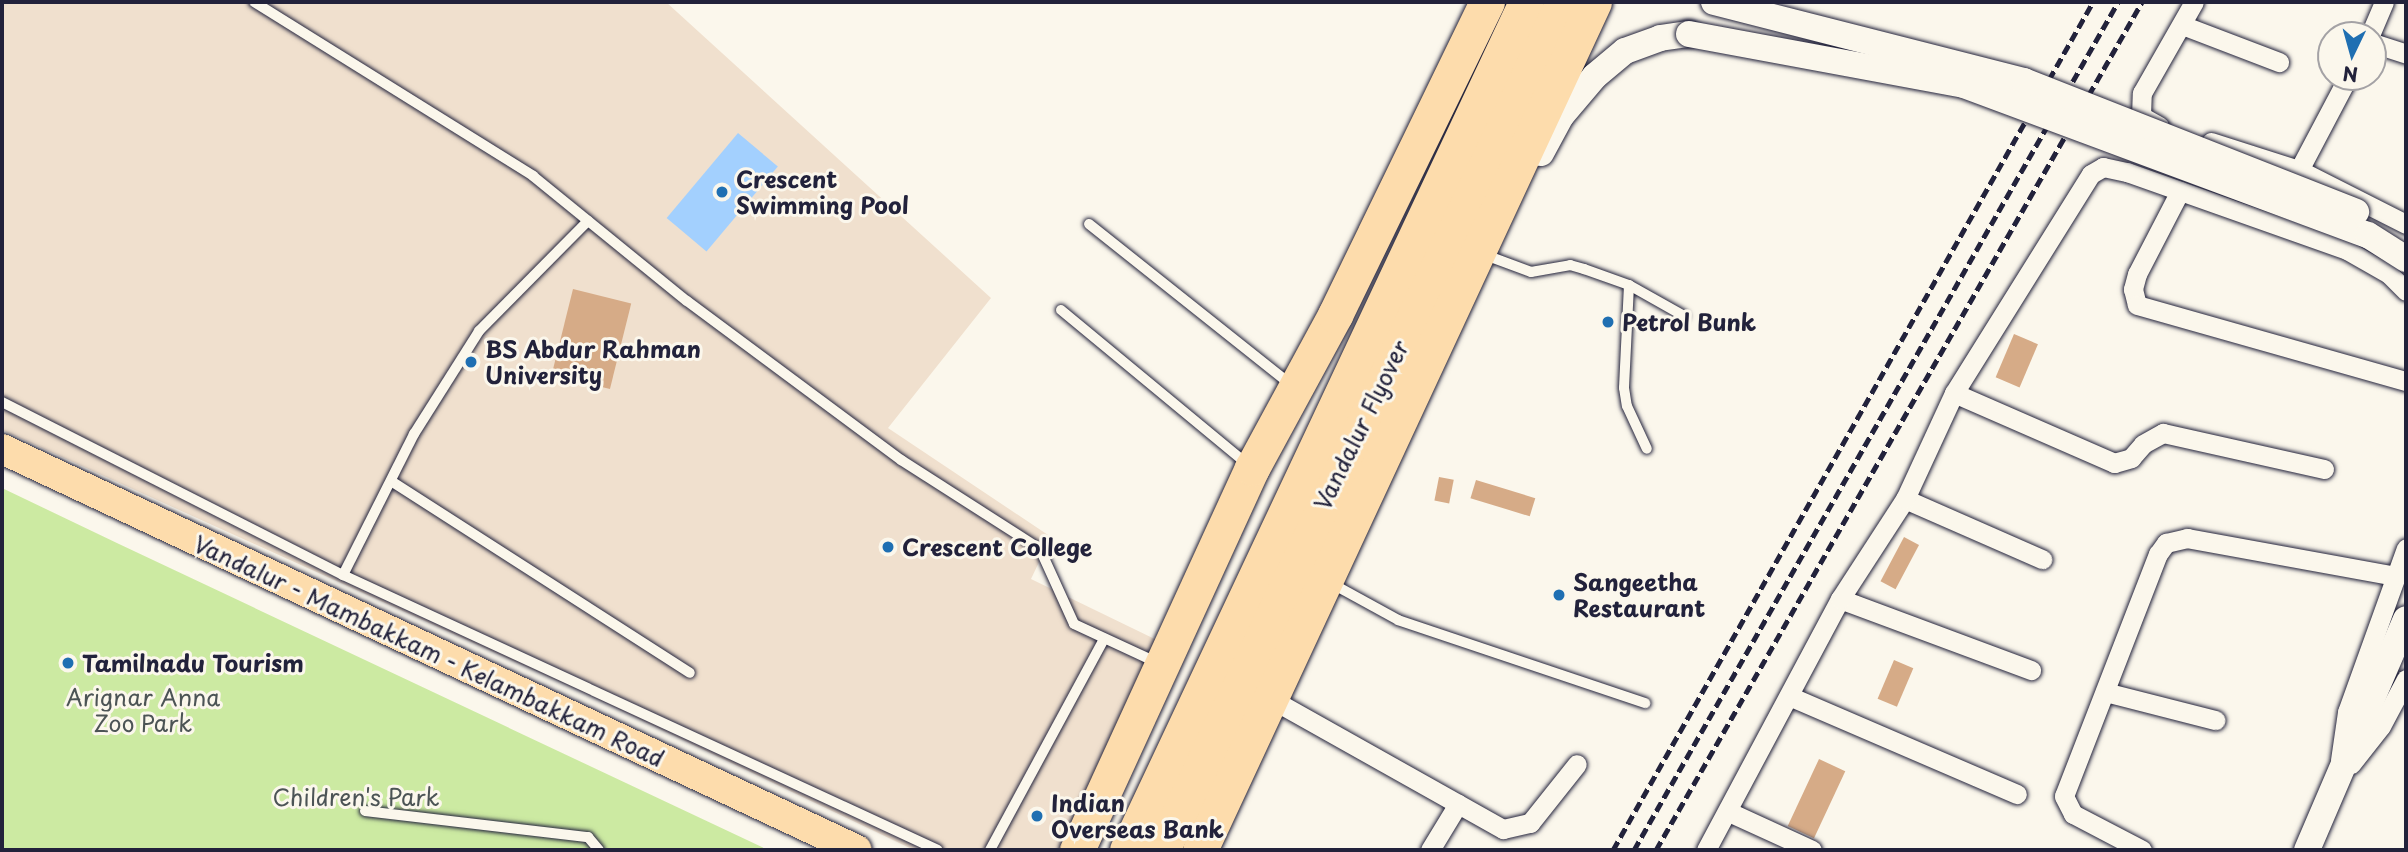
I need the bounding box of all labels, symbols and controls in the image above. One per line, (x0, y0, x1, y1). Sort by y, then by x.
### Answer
north arrow (2317, 21, 2387, 91)
text: N (2342, 60, 2359, 90)
place label: Crescent Swimming Pool (736, 165, 910, 219)
marker: Crescent Swimming Pool (714, 184, 730, 200)
place label: Petrol Bunk (1622, 308, 1757, 336)
marker: Petrol Bunk (1600, 314, 1616, 330)
place label: BS Abdur Rahman University (485, 335, 698, 389)
street label: Vandalur Flyover (1308, 335, 1414, 515)
marker: BS Abdur Rahman University (463, 354, 479, 370)
street label: Vandalur - Mambakkam - Kelambakkam Road (188, 529, 670, 773)
place label: Crescent College (902, 533, 1093, 561)
marker: Crescent College (880, 539, 896, 555)
place label: Sangeetha Restaurant (1573, 568, 1705, 622)
marker: Sangeetha Restaurant (1551, 587, 1567, 603)
place label: Tamilnadu Tourism (82, 649, 302, 677)
marker: Tamilnadu Tourism (60, 655, 76, 671)
park label: Arignar Anna Zoo Park (67, 683, 219, 737)
park label: Children's Park (273, 783, 439, 811)
place label: Indian Overseas Bank (1051, 789, 1224, 843)
marker: Indian Overseas Bank (1029, 808, 1045, 824)

